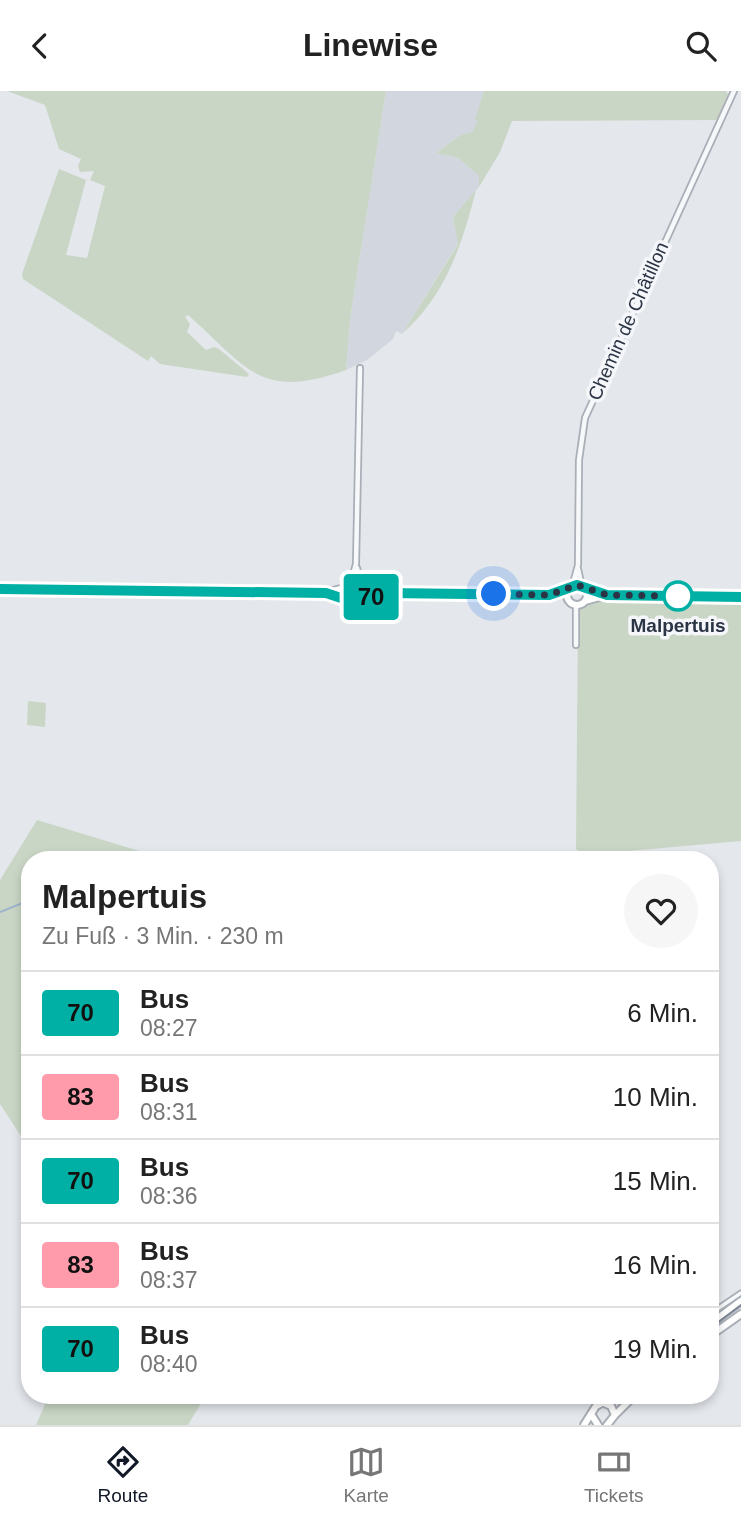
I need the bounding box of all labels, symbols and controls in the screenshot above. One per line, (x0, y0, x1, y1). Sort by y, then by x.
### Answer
icon: back (21, 27, 59, 65)
text: Linewise (303, 27, 438, 63)
icon: search (682, 27, 720, 65)
street label: Chemin de Châtillon (584, 239, 672, 403)
line badge: 70 (340, 574, 402, 620)
your location (476, 576, 511, 611)
marker: Malpertuis (663, 581, 693, 611)
text: 70 (358, 583, 384, 610)
place label: Malpertuis (630, 615, 726, 636)
button: heart (624, 874, 698, 948)
text: Malpertuis (42, 878, 207, 915)
text: Zu Fuß · 3 Min. · 230 m (42, 923, 284, 949)
text: Bus (140, 984, 189, 1014)
text: 6 Min. (627, 998, 698, 1028)
text: 70 (67, 999, 94, 1026)
text: 08:27 (140, 1015, 198, 1041)
text: Bus (140, 1068, 189, 1098)
text: 10 Min. (613, 1082, 698, 1112)
text: 83 (67, 1083, 94, 1110)
text: 08:31 (140, 1099, 198, 1125)
text: Bus (140, 1152, 189, 1182)
text: 15 Min. (613, 1166, 698, 1196)
text: 70 (67, 1167, 94, 1194)
text: 08:36 (140, 1183, 198, 1209)
text: Bus (140, 1236, 189, 1266)
text: 16 Min. (613, 1250, 698, 1280)
text: 83 (67, 1251, 94, 1278)
text: 08:37 (140, 1267, 198, 1293)
text: Bus (140, 1320, 189, 1350)
text: 19 Min. (613, 1334, 698, 1364)
text: 70 (67, 1335, 94, 1362)
text: 08:40 (140, 1351, 198, 1377)
tab: Route (98, 1443, 148, 1507)
tab: Karte (343, 1443, 389, 1507)
tab: Tickets (584, 1443, 643, 1507)

